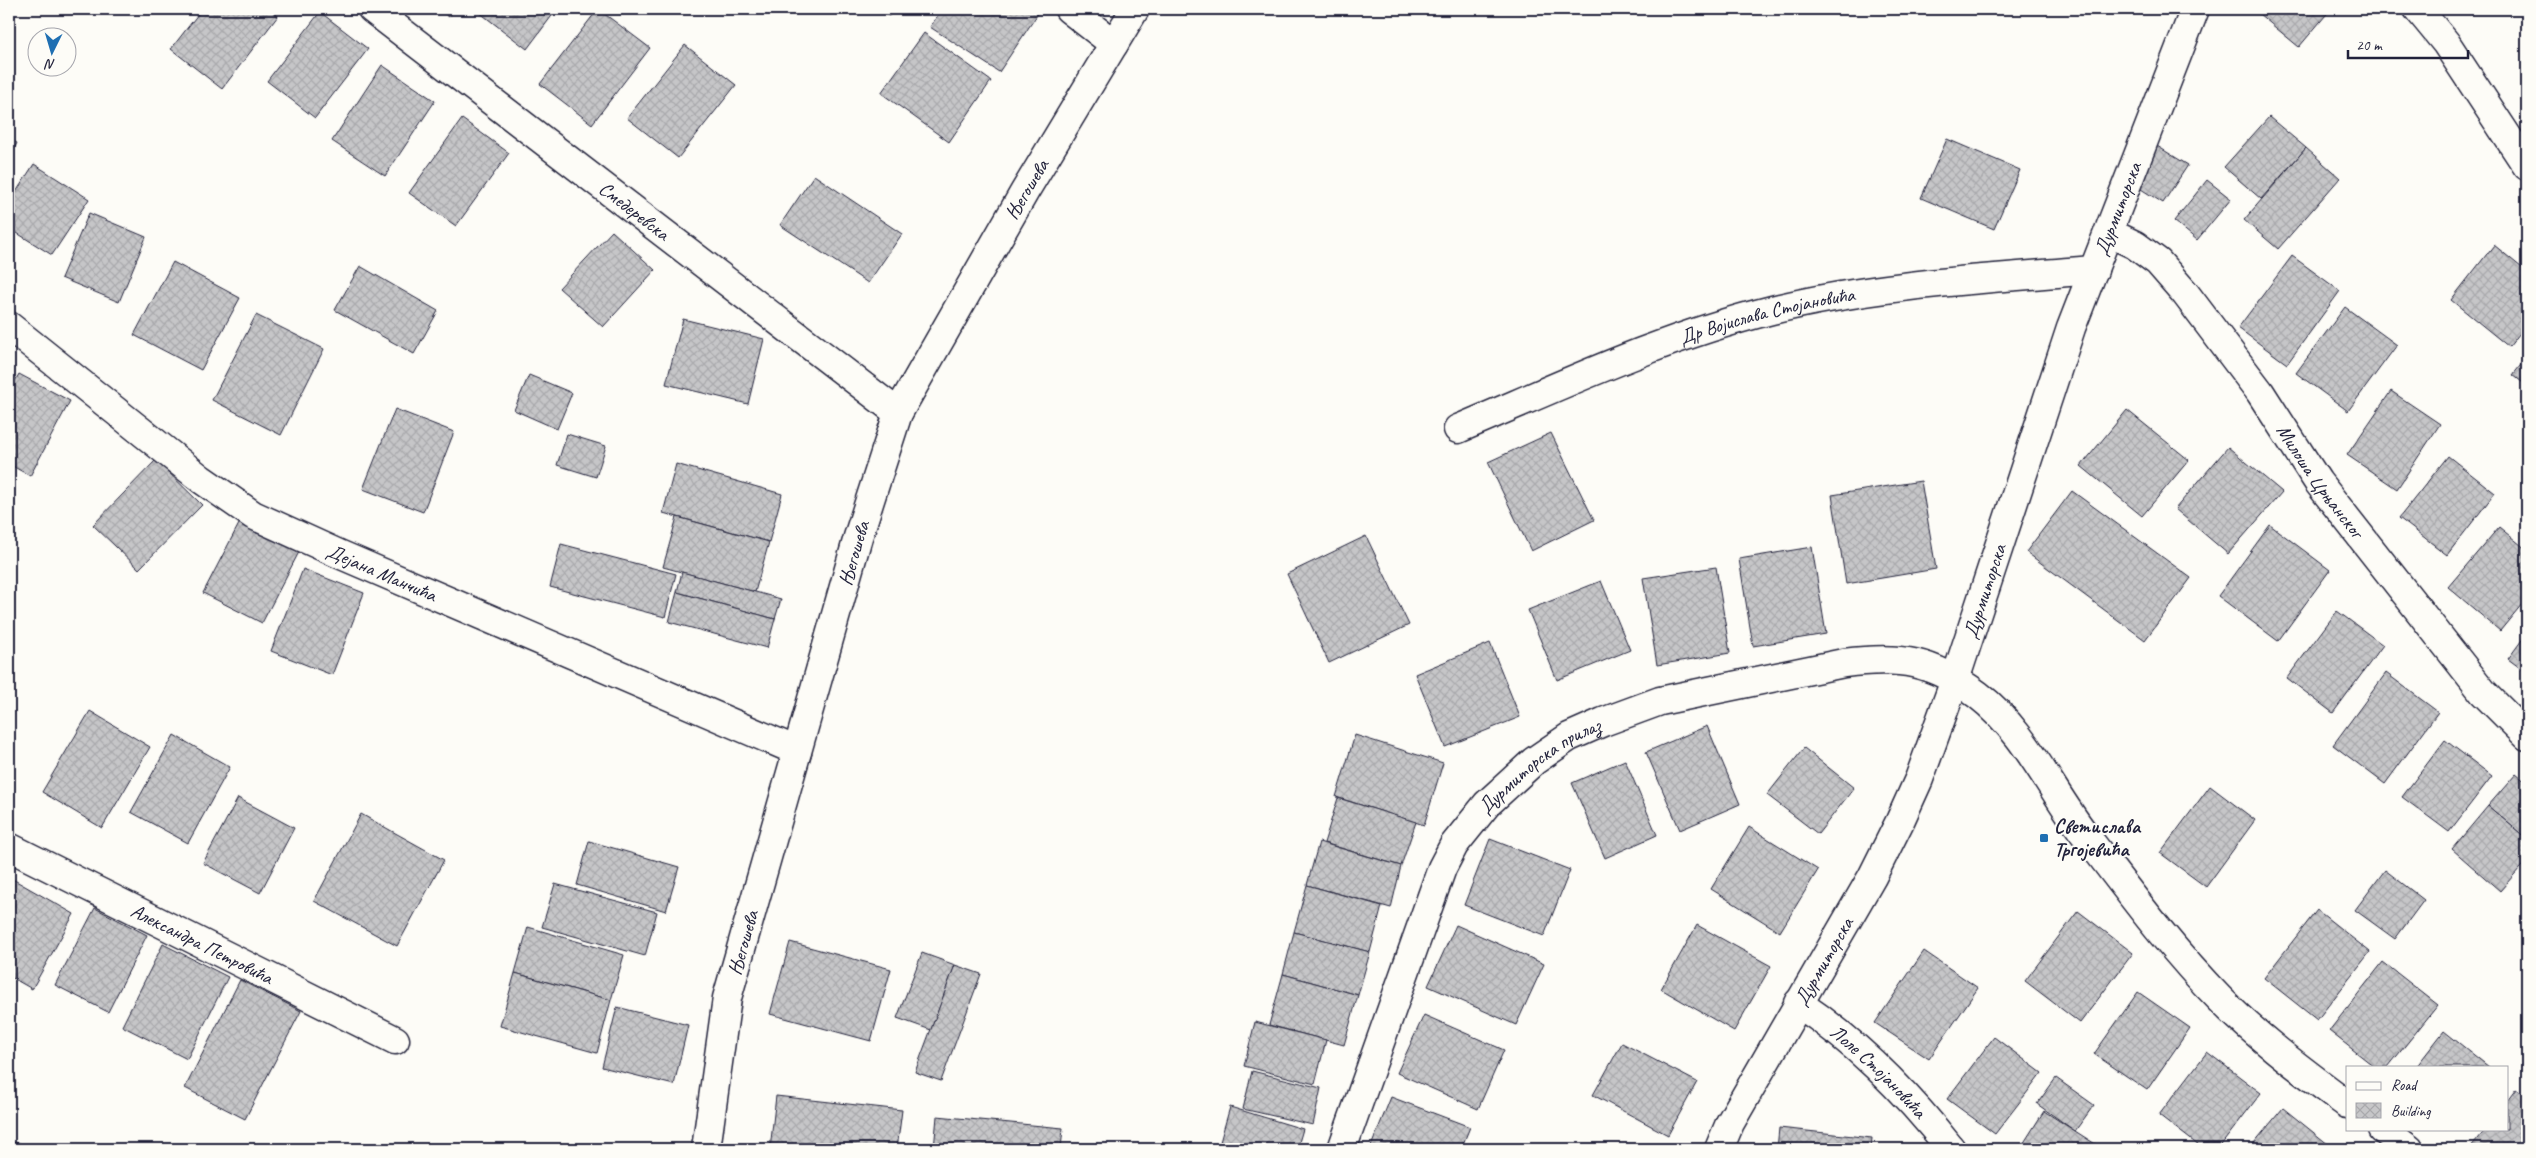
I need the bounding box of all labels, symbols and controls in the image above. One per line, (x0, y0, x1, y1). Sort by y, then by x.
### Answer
north arrow (28, 28, 78, 78)
scale bar (2348, 28, 2468, 60)
text: 20 m (2356, 36, 2383, 55)
text: N (44, 55, 56, 73)
street label: Његошева (999, 154, 1055, 224)
street label: Дурмиторска (2089, 158, 2148, 259)
street label: Смедеревска (594, 176, 676, 247)
street label: Др Војислава Стојановића (1676, 282, 1858, 350)
street label: Милоша Црњанског (2271, 419, 2370, 545)
street label: Његошева (833, 517, 876, 588)
street label: Дејана Манчића (323, 538, 442, 608)
street label: Дурмиторска (1958, 540, 2012, 642)
street label: Дурмиторска прилаз (1472, 712, 1606, 819)
place label: Светислава Тргојевића (2054, 814, 2142, 862)
marker: Светислава Тргојевића (2038, 832, 2050, 844)
street label: Александра Петровића (127, 898, 278, 991)
street label: Његошева (722, 906, 765, 978)
street label: Дурмиторска (1789, 912, 1860, 1010)
street label: Лоле Стојановића (1825, 1019, 1933, 1124)
legend (2346, 1066, 2508, 1130)
text: Road (2391, 1076, 2418, 1095)
text: Building (2391, 1102, 2431, 1121)

